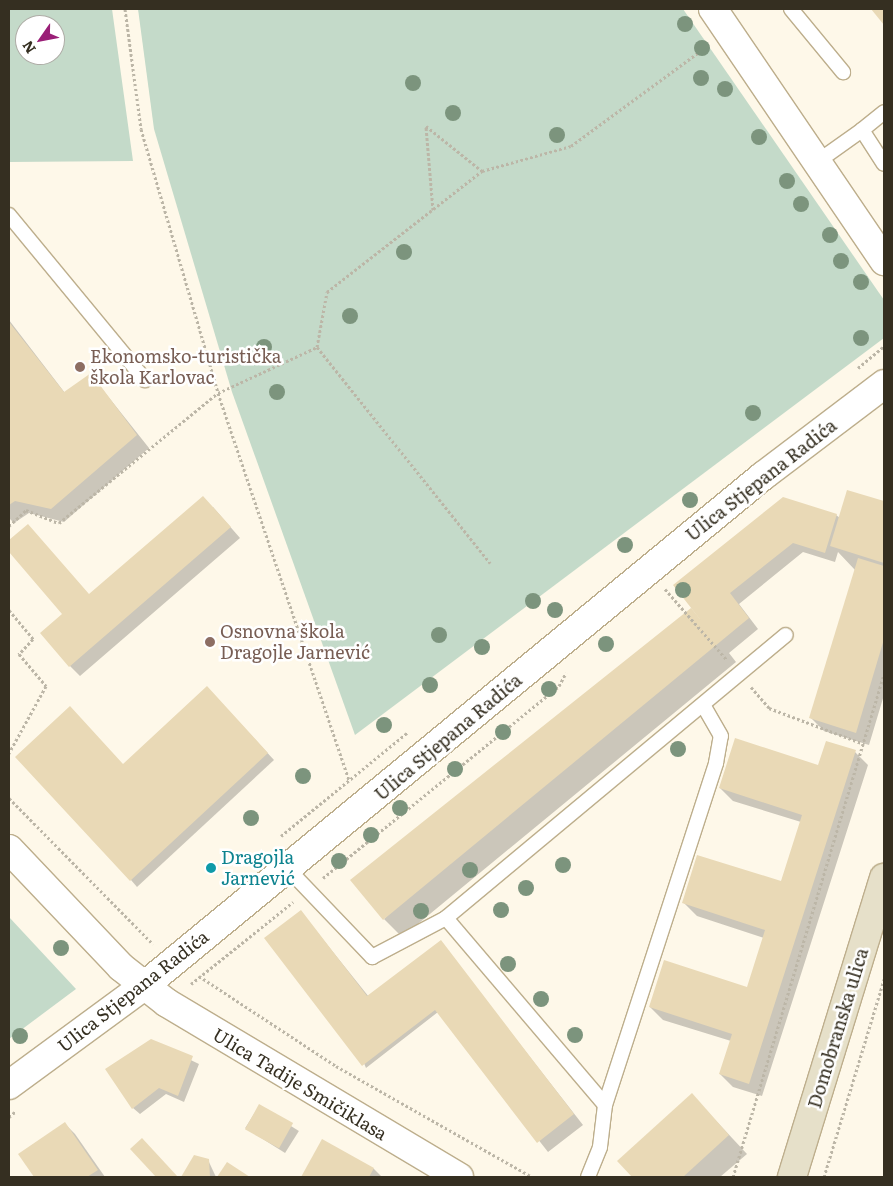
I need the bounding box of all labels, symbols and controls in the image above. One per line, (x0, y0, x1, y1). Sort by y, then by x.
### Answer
north arrow (15, 15, 65, 65)
text: N (17, 37, 40, 58)
place label: Ekonomsko-turistička škola Karlovac (90, 346, 282, 388)
marker: Ekonomsko-turistička škola Karlovac (74, 361, 86, 373)
street label: Ulica Stjepana Radića (681, 414, 841, 546)
place label: Osnovna škola Dragojle Jarnević (220, 621, 370, 664)
marker: Osnovna škola Dragojle Jarnević (204, 636, 216, 648)
street label: Ulica Stjepana Radića (370, 669, 526, 805)
place label: Dragojla Jarnević (221, 847, 295, 890)
marker: Dragojla Jarnević (205, 862, 217, 874)
street label: Ulica Stjepana Radića (53, 925, 213, 1057)
street label: Domobranska ulica (803, 945, 873, 1111)
street label: Ulica Tadije Smičiklasa (209, 1023, 391, 1145)

